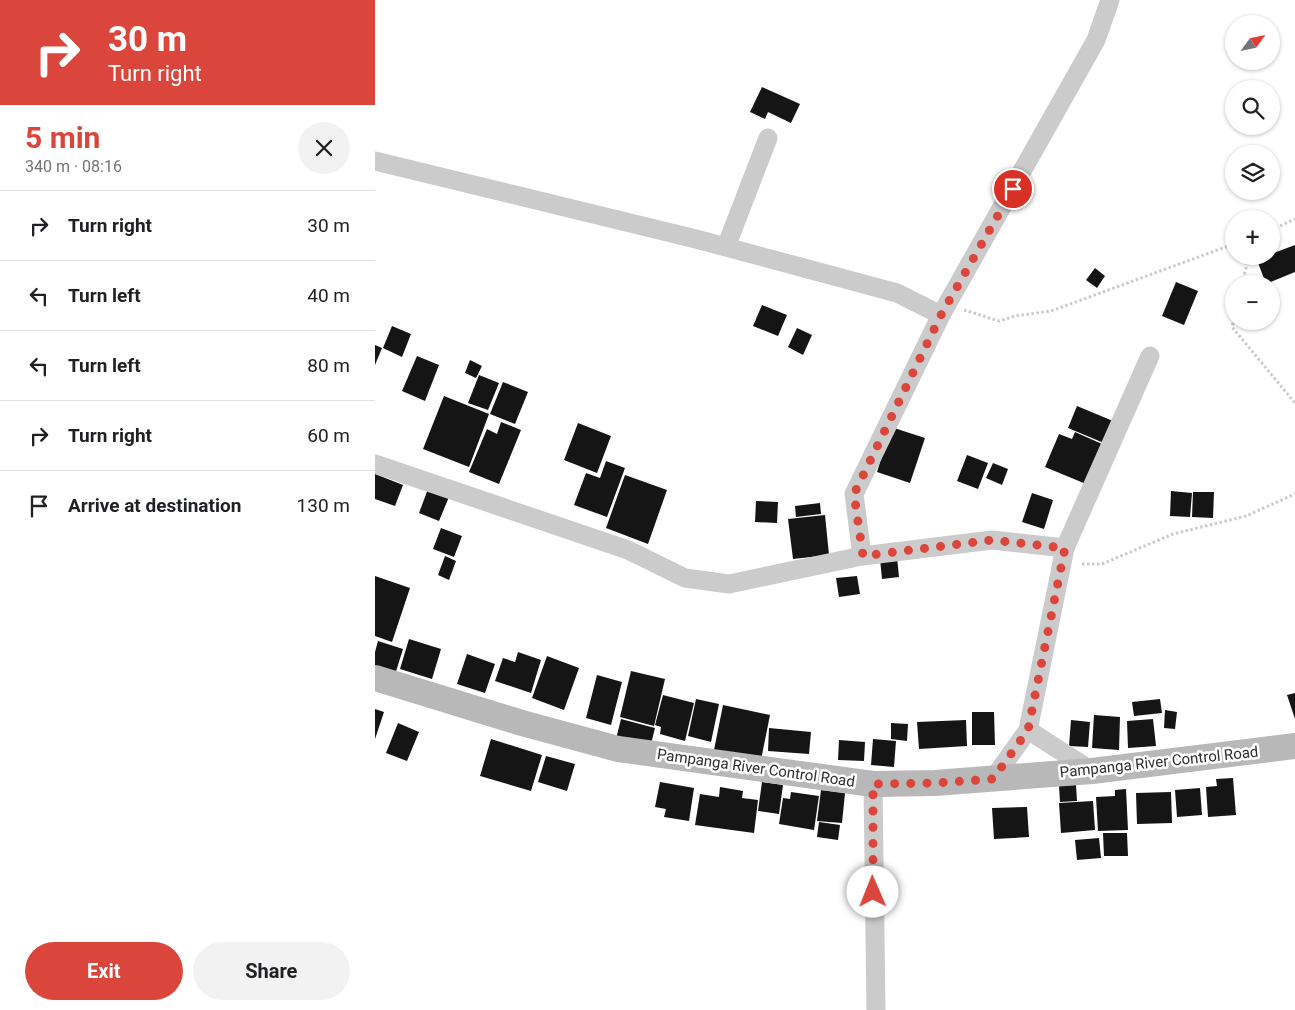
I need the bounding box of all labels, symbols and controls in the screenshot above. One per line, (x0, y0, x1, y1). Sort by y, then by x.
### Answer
north arrow (1225, 15, 1280, 70)
map controls (1225, 15, 1280, 330)
text: 30 m (108, 19, 187, 60)
icon: right (25, 20, 90, 85)
text: Turn right (108, 61, 202, 86)
button: search (1225, 80, 1280, 135)
text: 5 min (25, 120, 100, 155)
button: close (298, 122, 350, 174)
button: layers (1225, 145, 1280, 200)
text: 340 m · 08:16 (25, 157, 122, 176)
pin (992, 168, 1034, 210)
icon: arrive (999, 175, 1027, 203)
button: + (1225, 210, 1280, 265)
icon: right (25, 212, 53, 240)
text: Turn right (68, 214, 152, 237)
text: 30 m (307, 214, 350, 237)
button: − (1225, 275, 1280, 330)
icon: left (25, 282, 53, 310)
text: Turn left (68, 284, 141, 307)
text: 40 m (307, 284, 350, 307)
icon: left (25, 352, 53, 380)
text: Turn left (68, 354, 141, 377)
text: 80 m (307, 354, 350, 377)
icon: right (25, 422, 53, 450)
text: Turn right (68, 424, 152, 447)
text: 60 m (307, 424, 350, 447)
icon: arrive (25, 492, 53, 520)
text: Arrive at destination (68, 494, 241, 517)
text: 130 m (297, 494, 350, 517)
street label: Pampanga River Control Road (1059, 743, 1259, 781)
street label: Pampanga River Control Road (656, 745, 856, 791)
position arrow (846, 865, 898, 917)
button: Exit (25, 942, 183, 1000)
button: Share (193, 942, 350, 1000)

